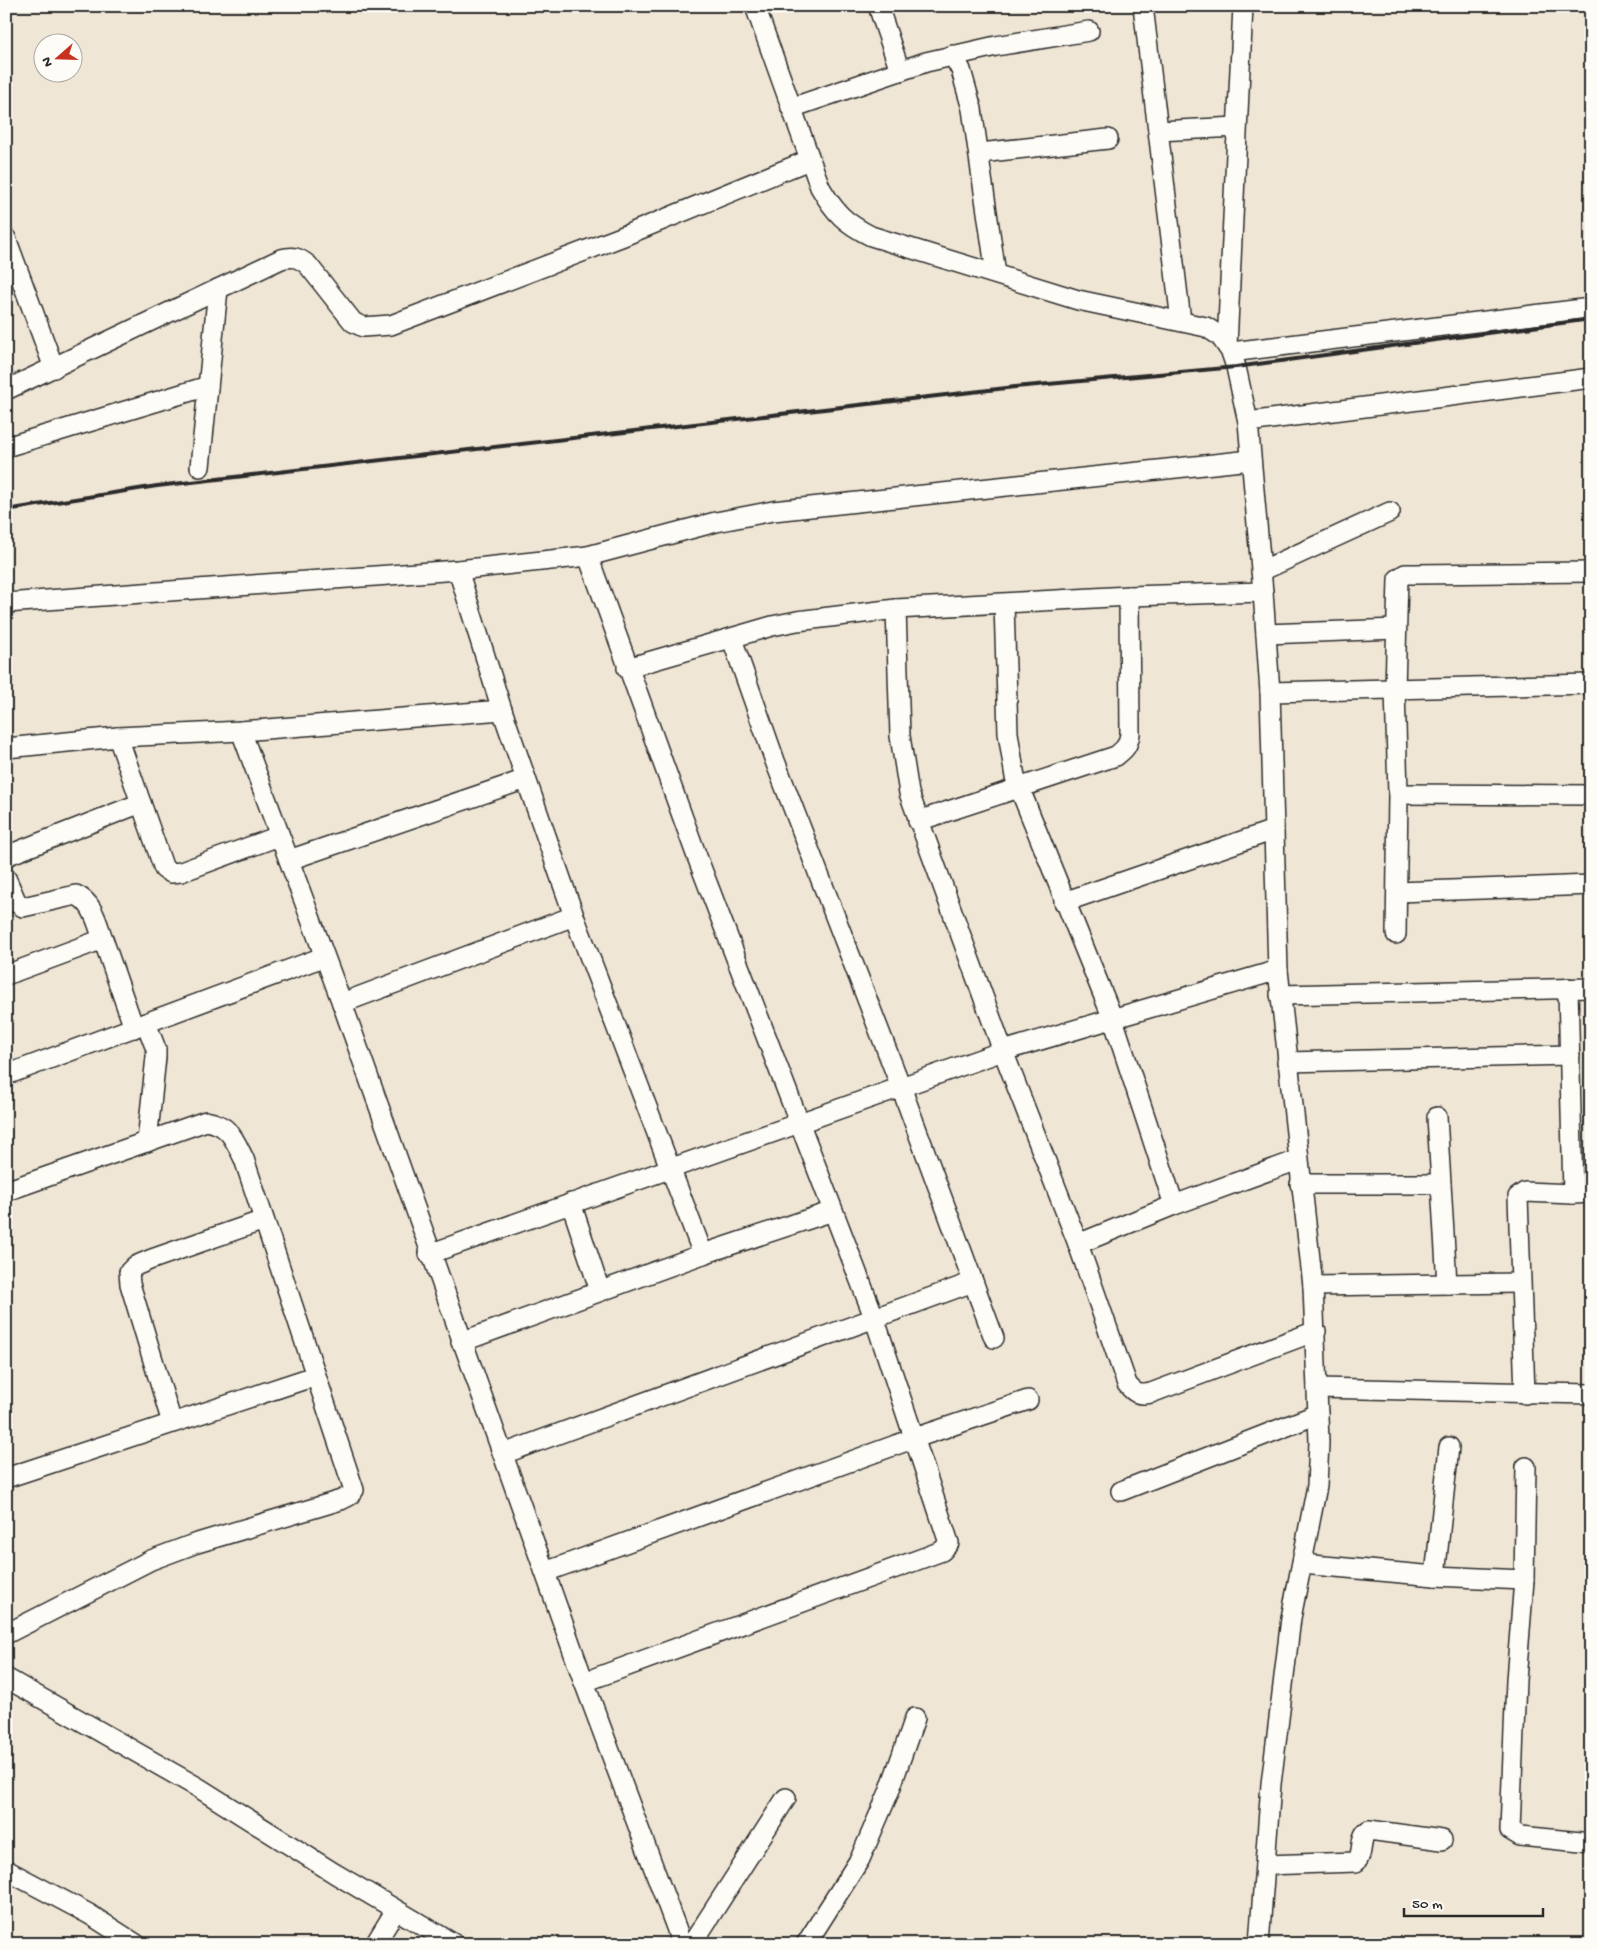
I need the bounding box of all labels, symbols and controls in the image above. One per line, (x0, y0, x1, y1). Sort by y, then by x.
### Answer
north arrow (32, 32, 82, 82)
text: N (39, 54, 58, 69)
scale bar (1404, 1885, 1543, 1917)
text: 50 m (1412, 1896, 1443, 1914)

